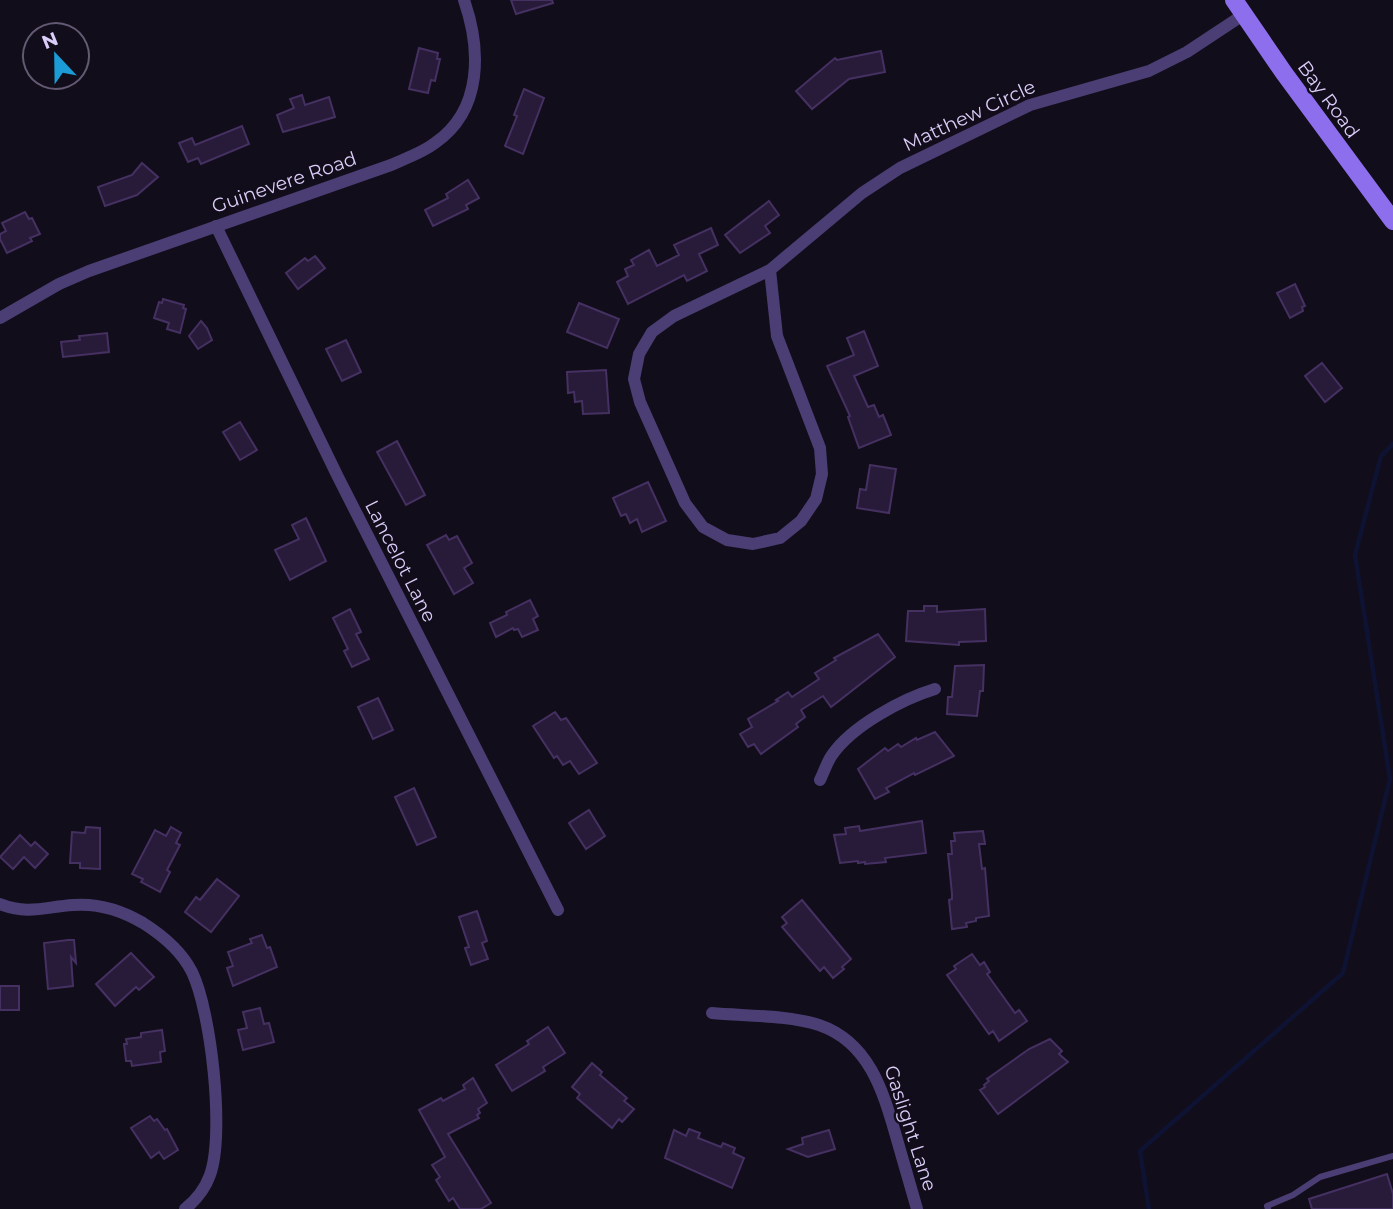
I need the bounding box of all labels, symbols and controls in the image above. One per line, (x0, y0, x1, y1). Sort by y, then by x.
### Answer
north arrow (21, 21, 91, 91)
text: N (38, 27, 61, 54)
street label: Bay Road (1293, 56, 1364, 143)
street label: Matthew Circle (899, 75, 1039, 156)
street label: Guinevere Road (209, 147, 360, 218)
street label: Lancelot Lane (360, 496, 441, 626)
street label: Gaslight Lane (879, 1062, 942, 1194)

